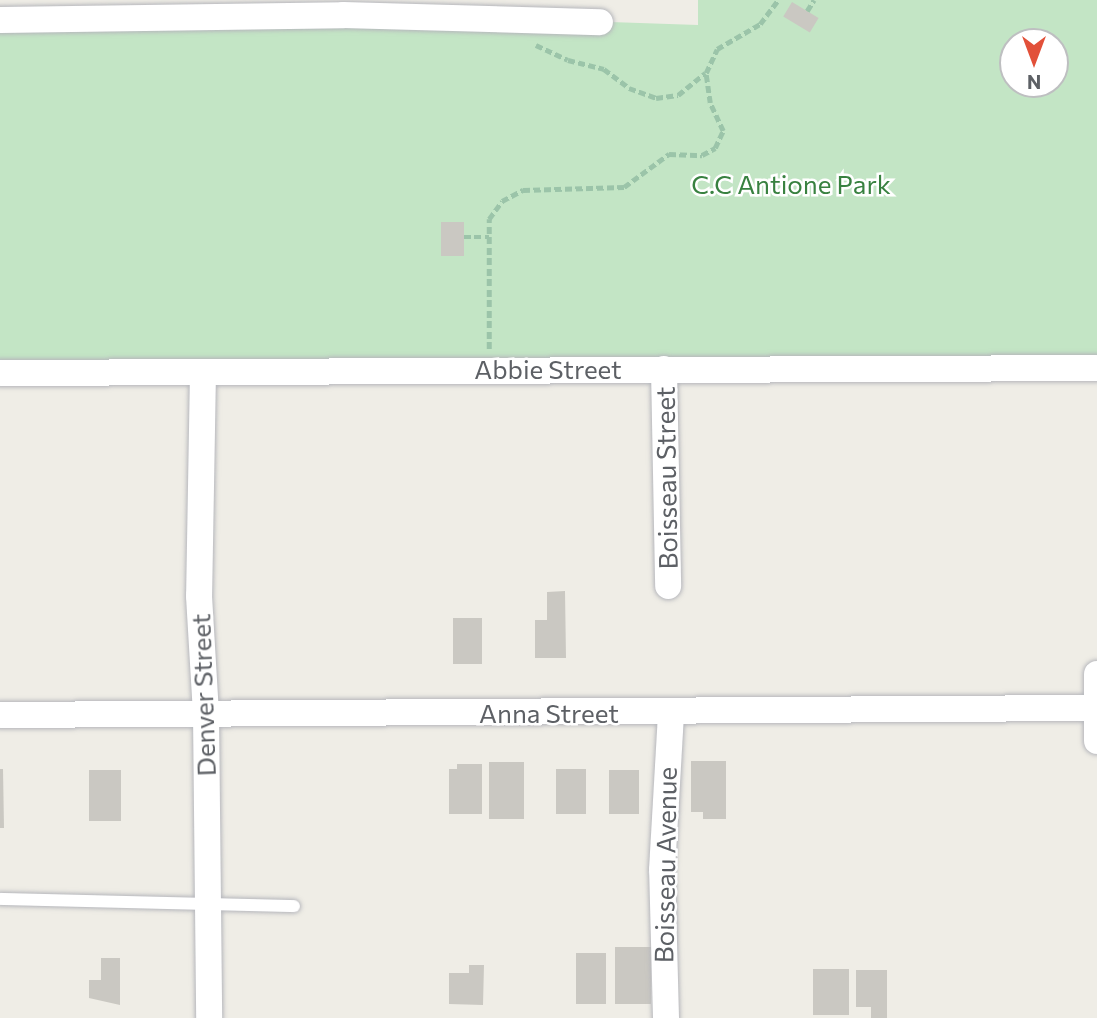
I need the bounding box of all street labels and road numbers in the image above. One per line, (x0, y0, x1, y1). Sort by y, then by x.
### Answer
street label: Abbie Street (474, 353, 622, 385)
street label: Boisseau Street (649, 386, 683, 570)
street label: Denver Street (185, 613, 221, 777)
street label: Anna Street (479, 697, 619, 729)
street label: Boisseau Avenue (648, 767, 682, 963)

